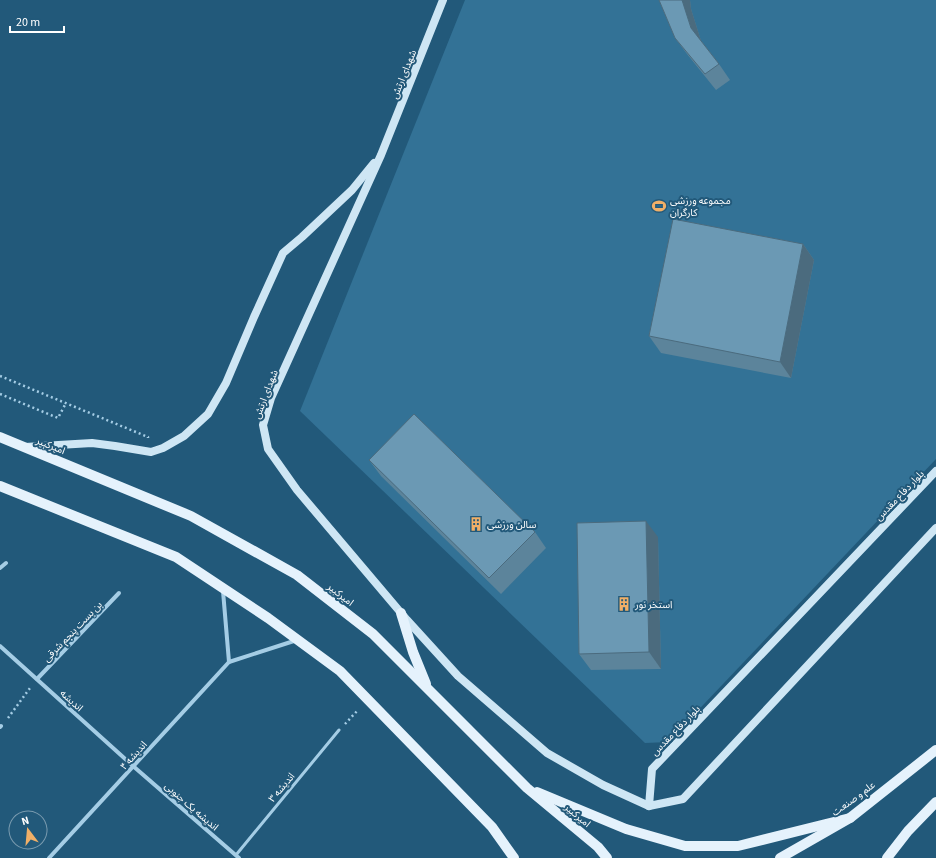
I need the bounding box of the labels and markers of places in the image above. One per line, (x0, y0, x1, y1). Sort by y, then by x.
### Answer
place label: مجموعه ورزشی کارگران (670, 194, 731, 220)
sports icon: مجموعه ورزشی کارگران (651, 198, 667, 214)
building icon: سالن ورزشی (468, 516, 484, 532)
place label: سالن ورزشی (487, 518, 537, 532)
building icon: استخر نور (616, 596, 632, 612)
place label: استخر نور (634, 598, 672, 612)

